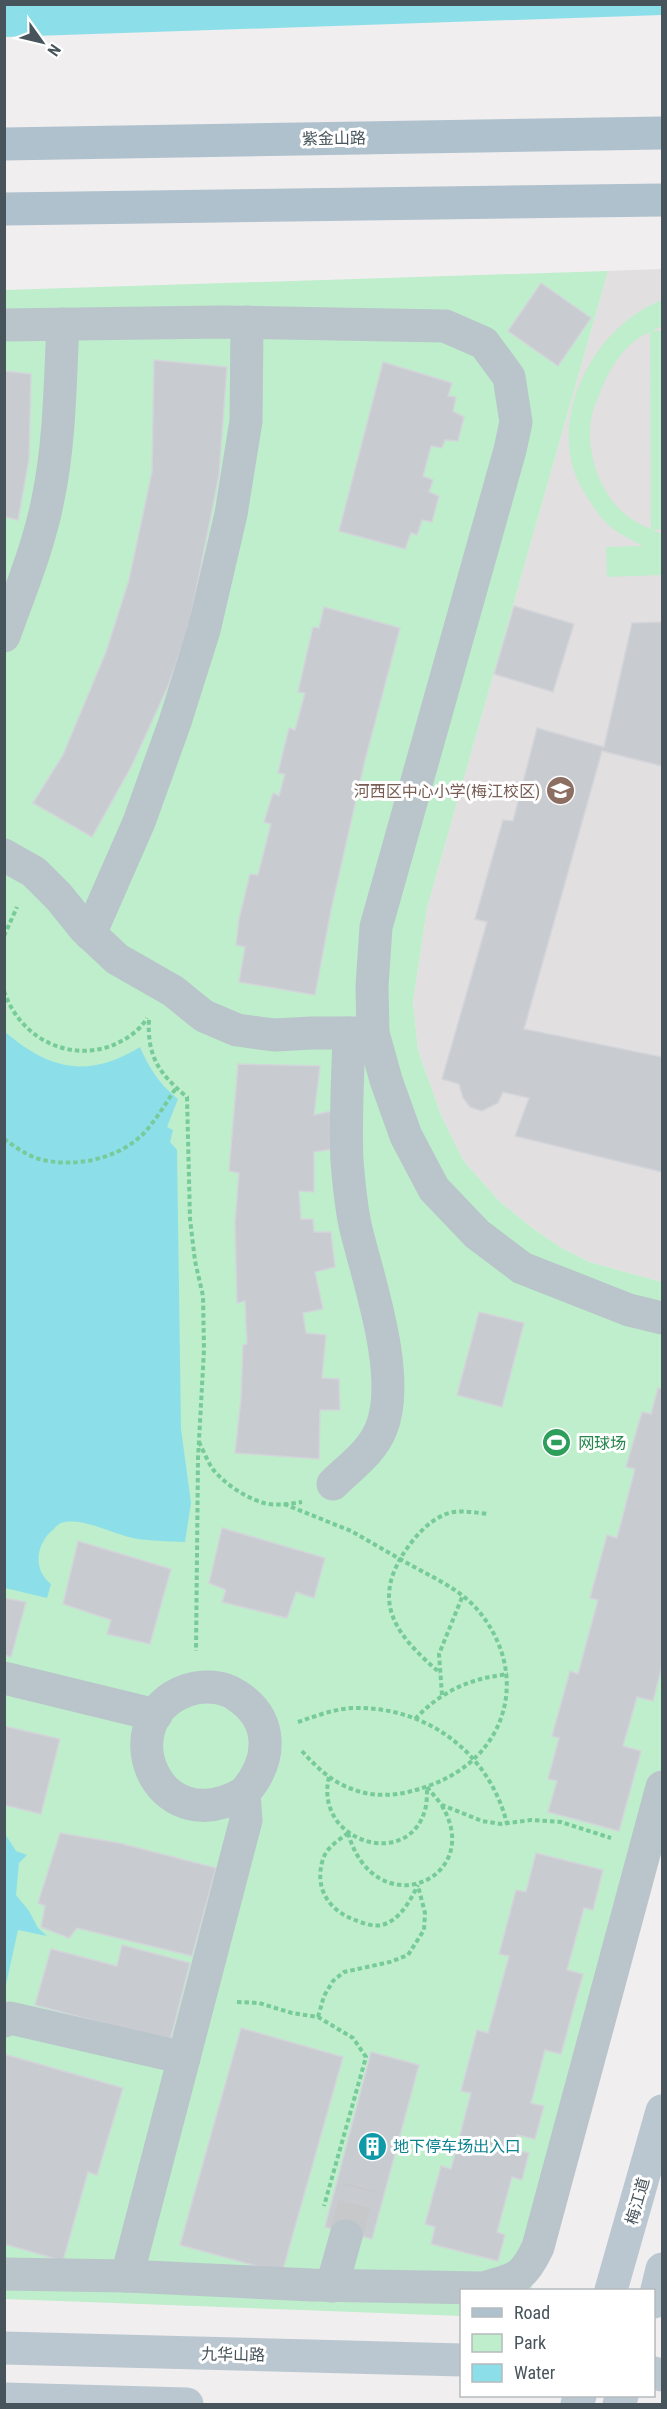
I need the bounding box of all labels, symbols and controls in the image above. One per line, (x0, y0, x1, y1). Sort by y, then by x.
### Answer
north arrow (12, 12, 72, 72)
text: N (43, 41, 65, 59)
street label: 紫金山路 (302, 128, 366, 149)
school or university icon: 河西区中心小学(梅江校区) (545, 775, 577, 807)
place label: 河西区中心小学(梅江校区) (354, 782, 540, 801)
sports icon: 网球场 (541, 1427, 573, 1459)
place label: 网球场 (578, 1434, 626, 1453)
building icon: 地下停车场出入口 (356, 2130, 388, 2162)
place label: 地下停车场出入口 (393, 2137, 521, 2156)
street label: 梅江道 (622, 2175, 653, 2227)
legend (460, 2289, 655, 2397)
text: Road (514, 2302, 550, 2323)
text: Park (514, 2332, 546, 2353)
street label: 九华山路 (201, 2344, 265, 2365)
text: Water (514, 2362, 556, 2383)

